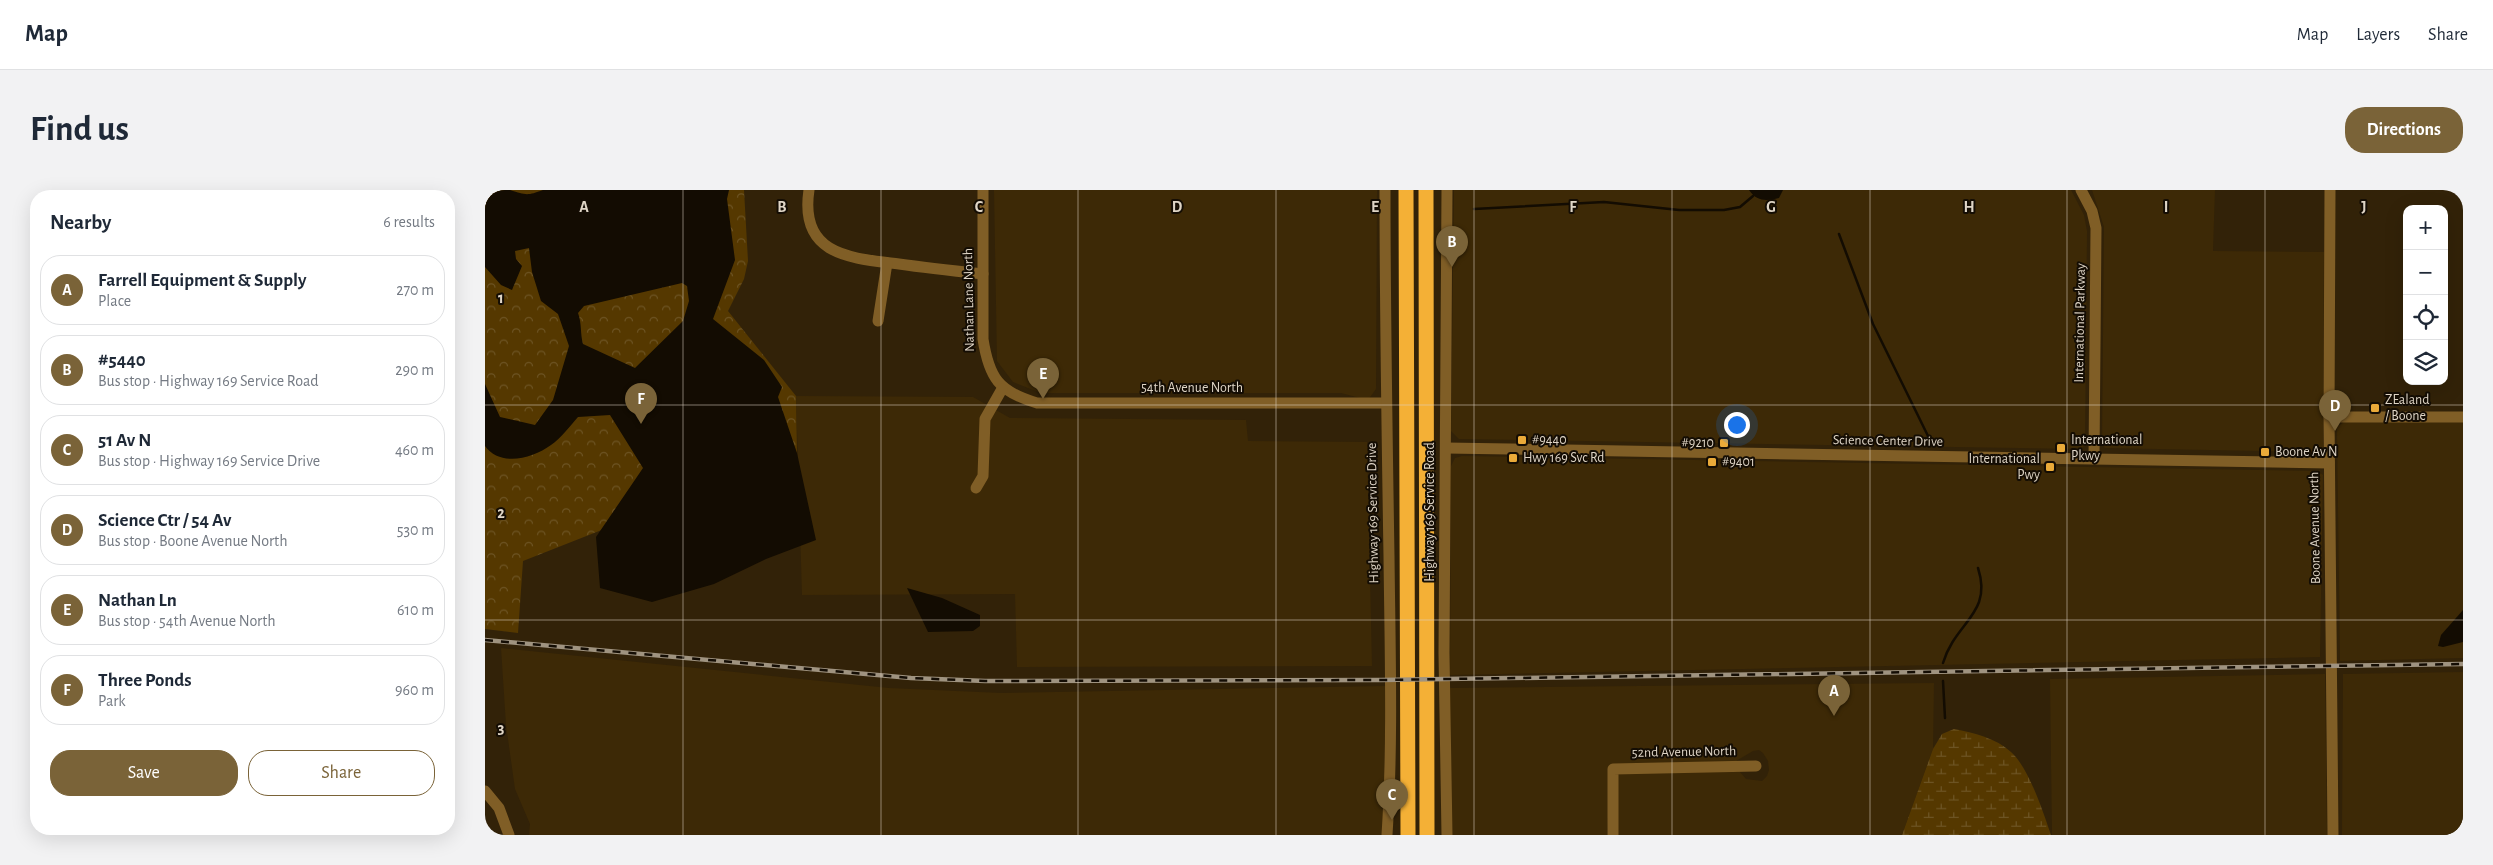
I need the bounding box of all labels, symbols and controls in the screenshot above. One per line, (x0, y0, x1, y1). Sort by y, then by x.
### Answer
text: Map (25, 22, 68, 46)
text: Map (2297, 26, 2328, 44)
text: Layers (2356, 26, 2400, 44)
text: Share (2428, 26, 2468, 44)
button: Directions (2345, 107, 2463, 153)
text: Find us (30, 112, 129, 147)
text: A (579, 199, 589, 215)
text: B (777, 199, 787, 215)
text: C (975, 199, 984, 215)
text: D (1172, 199, 1183, 215)
text: E (1371, 199, 1379, 215)
text: F (1569, 199, 1577, 215)
text: G (1766, 199, 1776, 215)
text: H (1963, 199, 1975, 215)
text: I (2164, 199, 2168, 215)
text: J (2361, 199, 2367, 215)
map controls (2403, 205, 2448, 385)
button: + (2403, 205, 2448, 250)
text: Nearby (50, 212, 111, 233)
text: 6 results (383, 214, 435, 230)
pin: B (1436, 226, 1468, 267)
street label: Nathan Lane North (961, 248, 977, 352)
button: − (2403, 250, 2448, 295)
street label: International Parkway (2072, 263, 2088, 383)
text: Farrell Equipment & Supply (98, 271, 307, 290)
text: A (62, 282, 72, 298)
text: 270 m (396, 282, 434, 298)
text: 1 (498, 290, 504, 306)
text: Place (98, 293, 131, 309)
button: locate (2403, 295, 2448, 340)
button: layers (2403, 340, 2448, 385)
text: #5440 (98, 351, 146, 370)
pin: E (1027, 358, 1059, 399)
text: B (62, 362, 72, 378)
text: 290 m (395, 362, 434, 378)
text: Bus stop · Highway 169 Service Road (98, 373, 319, 389)
street label: 54th Avenue North (1141, 381, 1243, 395)
pin: F (625, 383, 657, 424)
pin: D (2319, 390, 2351, 431)
place label: ZEaland / Boone (2385, 393, 2430, 423)
marker: ZEaland / Boone (2369, 402, 2381, 414)
your location (1724, 412, 1750, 438)
text: 51 Av N (98, 431, 151, 450)
place label: #9440 (1532, 433, 1567, 447)
street label: Science Center Drive (1833, 433, 1943, 449)
place label: International Pkwy (2071, 433, 2143, 463)
marker: #9440 (1516, 434, 1528, 446)
place label: #9210 (1682, 436, 1714, 450)
marker: #9210 (1718, 437, 1730, 449)
text: C (63, 442, 71, 458)
text: 460 m (395, 442, 434, 458)
street label: Highway 169 Service Drive (1365, 442, 1381, 584)
street label: Highway 169 Service Road (1423, 442, 1437, 582)
marker: International Pkwy (2055, 442, 2067, 454)
place label: Boone Av N (2275, 445, 2338, 459)
marker: Boone Av N (2259, 446, 2271, 458)
place label: Hwy 169 Svc Rd (1523, 451, 1604, 465)
marker: Hwy 169 Svc Rd (1507, 452, 1519, 464)
place label: International Pwy (1968, 452, 2040, 482)
text: Bus stop · Highway 169 Service Drive (98, 453, 320, 469)
place label: #9401 (1722, 455, 1755, 469)
marker: #9401 (1706, 456, 1718, 468)
marker: International Pwy (2044, 461, 2056, 473)
street label: Boone Avenue North (2307, 472, 2323, 584)
text: 2 (497, 505, 505, 521)
text: Science Ctr / 54 Av (98, 511, 231, 530)
text: D (62, 522, 72, 538)
text: 530 m (397, 522, 434, 538)
text: Bus stop · Boone Avenue North (98, 533, 288, 549)
text: Nathan Ln (98, 591, 177, 610)
text: E (63, 602, 71, 618)
text: 610 m (397, 602, 434, 618)
text: Bus stop · 54th Avenue North (98, 613, 276, 629)
text: Three Ponds (98, 671, 192, 690)
pin: A (1818, 675, 1850, 716)
text: F (63, 682, 71, 698)
text: 960 m (395, 682, 434, 698)
text: Park (98, 693, 126, 709)
text: 3 (498, 720, 505, 736)
street label: 52nd Avenue North (1632, 744, 1736, 760)
button: Save (50, 750, 238, 796)
button: Share (248, 750, 435, 796)
pin: C (1376, 779, 1408, 820)

